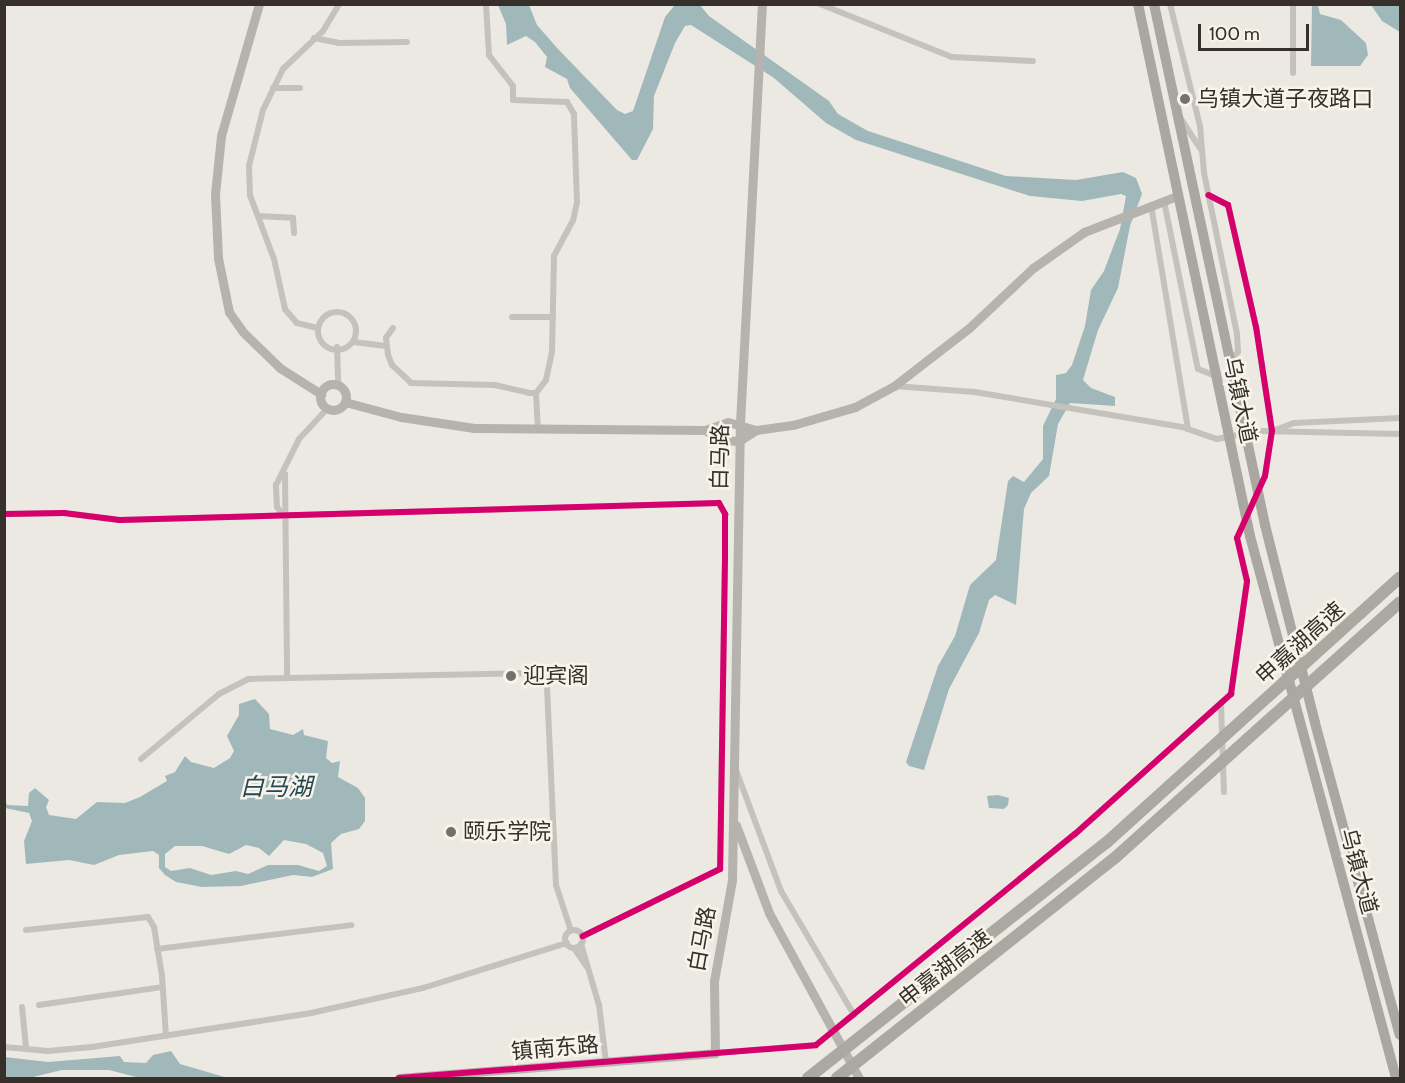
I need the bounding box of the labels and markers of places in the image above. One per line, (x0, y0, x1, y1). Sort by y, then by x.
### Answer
place label: 乌镇大道子夜路口 (1197, 86, 1373, 112)
marker: 乌镇大道子夜路口 (1178, 92, 1192, 106)
place label: 迎宾阁 (523, 663, 589, 689)
marker: 迎宾阁 (504, 669, 518, 683)
place label: 颐乐学院 (463, 819, 551, 845)
marker: 颐乐学院 (444, 825, 458, 839)

